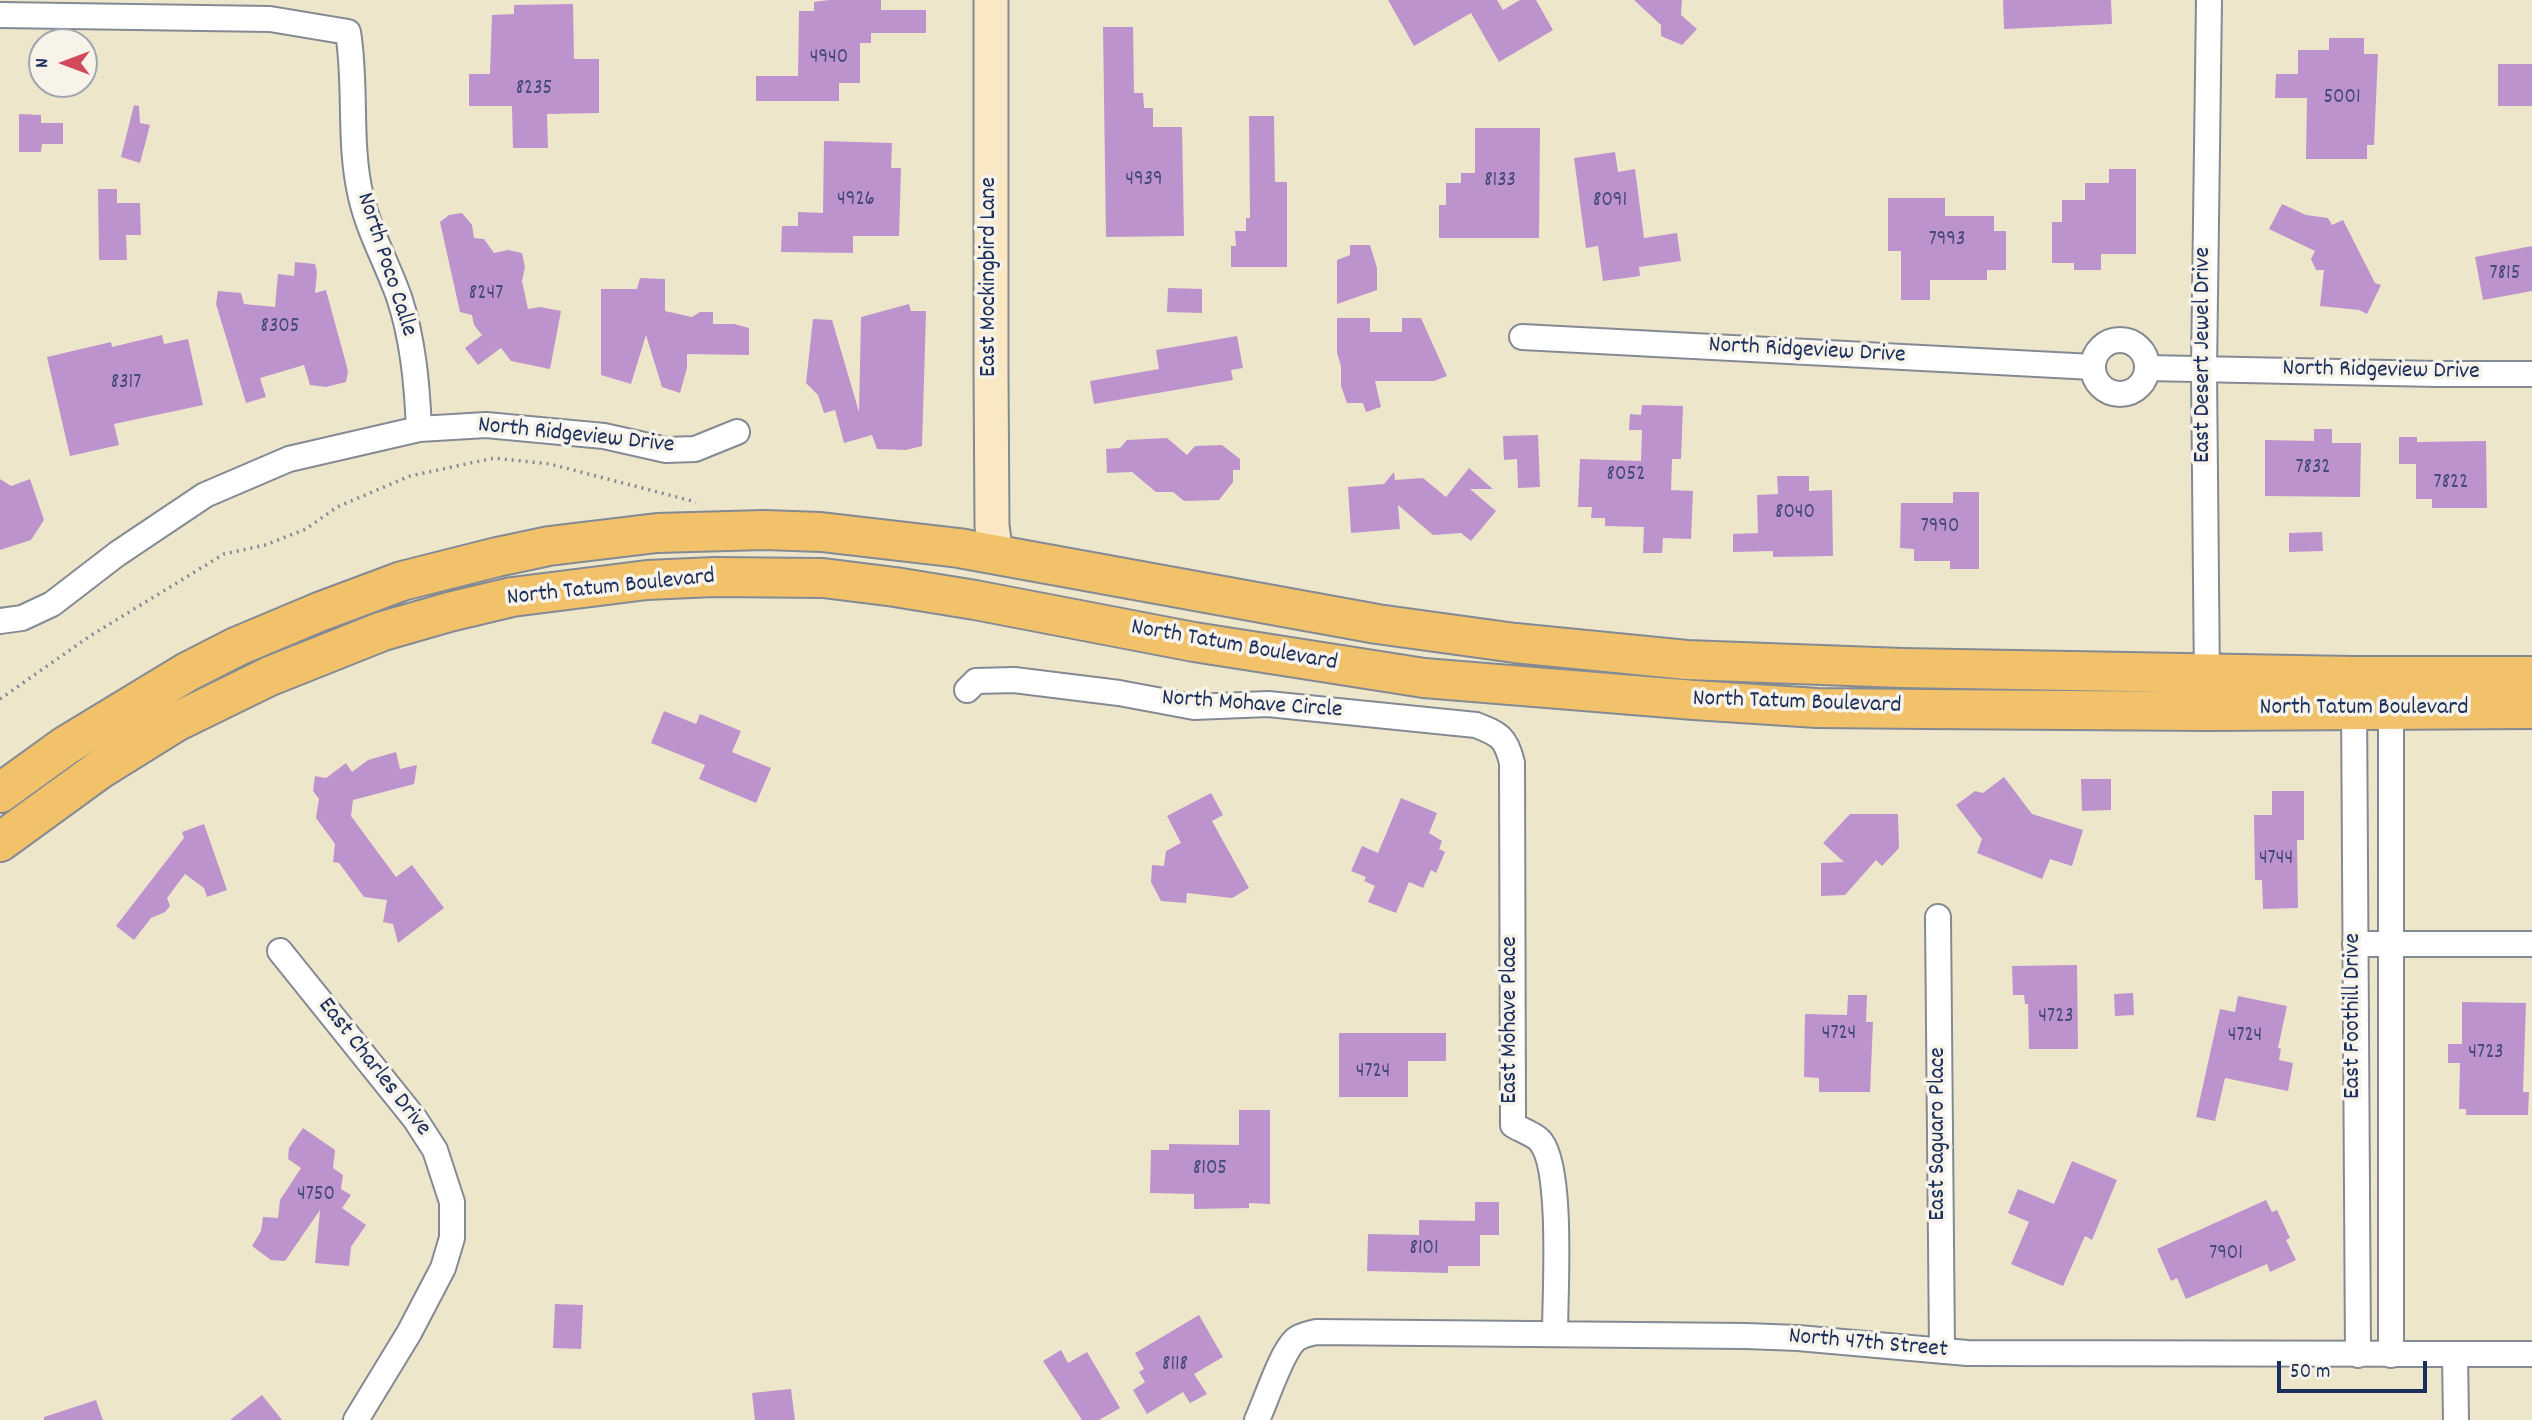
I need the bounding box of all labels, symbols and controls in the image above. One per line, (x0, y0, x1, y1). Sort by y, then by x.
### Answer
north arrow (28, 28, 98, 98)
house number: 4940 (810, 46, 848, 72)
text: N (30, 58, 57, 68)
house number: 8235 (516, 77, 552, 103)
house number: 5001 (2323, 86, 2361, 112)
house number: 4939 (1125, 168, 1163, 194)
house number: 8133 (1484, 169, 1516, 195)
street label: East Mockingbird Lane (977, 177, 1005, 377)
house number: 4926 (837, 188, 875, 214)
house number: 8091 (1593, 189, 1627, 215)
street label: North Poco Calle (348, 190, 422, 340)
house number: 7993 (1929, 228, 1965, 254)
street label: East Desert Jewel Drive (2191, 247, 2219, 463)
house number: 7815 (2490, 262, 2520, 288)
house number: 8247 (469, 282, 503, 308)
house number: 8305 (261, 315, 299, 341)
street label: North Ridgeview Drive (1708, 332, 1906, 372)
street label: North Ridgeview Drive (2282, 356, 2480, 388)
house number: 8317 (111, 371, 141, 397)
street label: North Ridgeview Drive (476, 412, 676, 462)
house number: 7832 (2296, 456, 2330, 482)
house number: 8052 (1607, 463, 1645, 489)
house number: 7822 (2434, 471, 2468, 497)
house number: 8040 (1775, 501, 1815, 527)
house number: 7990 (1921, 515, 1959, 541)
street label: North Tatum Boulevard (506, 564, 716, 614)
street label: North Tatum Boulevard (1129, 615, 1339, 679)
street label: North Mohave Circle (1161, 685, 1343, 727)
street label: North Tatum Boulevard (1692, 686, 1902, 722)
street label: North Tatum Boulevard (2260, 696, 2468, 724)
house number: 4744 (2259, 847, 2293, 873)
street label: East Foothill Drive (2341, 933, 2369, 1099)
street label: East Mohave Place (1498, 936, 1526, 1104)
street label: East Charles Drive (310, 993, 436, 1143)
house number: 4723 (2038, 1005, 2074, 1031)
house number: 4724 (1822, 1022, 1856, 1048)
house number: 4724 (2228, 1024, 2262, 1050)
house number: 4723 (2468, 1041, 2504, 1067)
street label: East Saguaro Place (1926, 1047, 1954, 1221)
house number: 4724 (1356, 1060, 1390, 1086)
house number: 8105 (1193, 1157, 1227, 1183)
house number: 4750 (297, 1183, 335, 1209)
house number: 8101 (1409, 1237, 1439, 1263)
house number: 7901 (2209, 1242, 2243, 1268)
street label: North 47th Street (1787, 1324, 1949, 1366)
scale bar (2280, 1346, 2430, 1390)
house number: 8118 (1162, 1353, 1188, 1379)
text: 50 m (2290, 1358, 2330, 1388)

